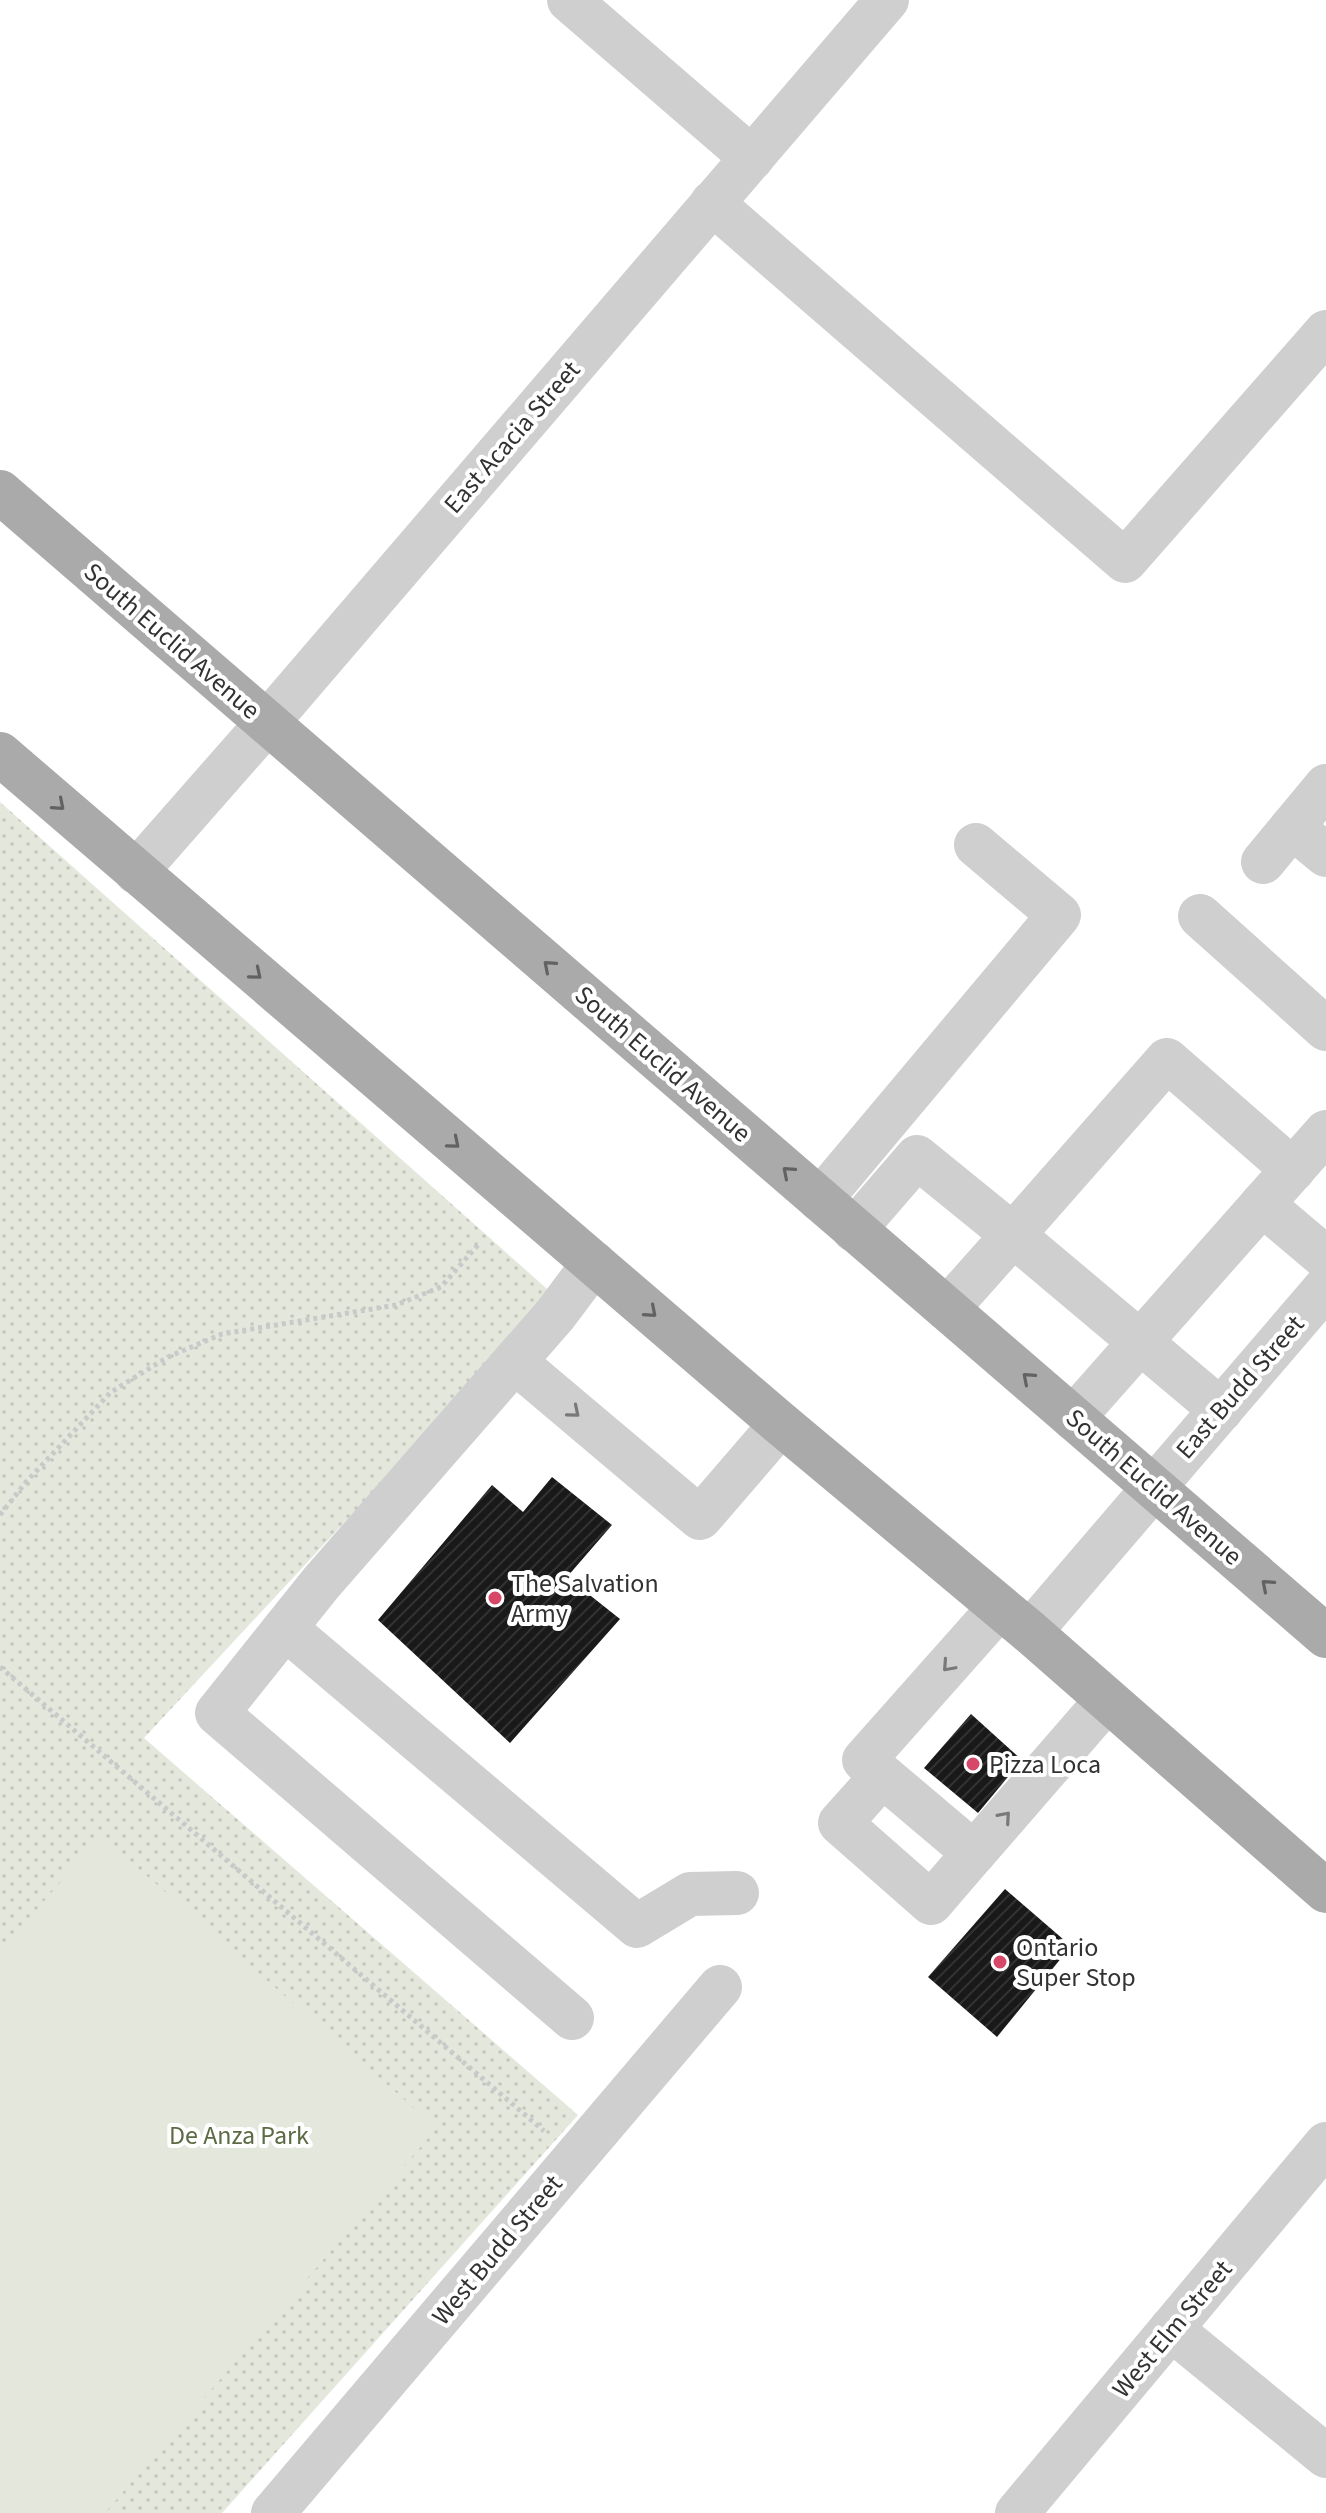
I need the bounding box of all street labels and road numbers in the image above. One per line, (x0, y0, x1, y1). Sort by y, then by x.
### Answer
street label: East Acacia Street (435, 352, 589, 521)
street label: South Euclid Avenue (76, 554, 268, 728)
street label: South Euclid Avenue (567, 977, 759, 1151)
street label: East Budd Street (1167, 1307, 1313, 1467)
street label: South Euclid Avenue (1058, 1400, 1250, 1574)
street label: West Budd Street (423, 2167, 571, 2333)
street label: West Elm Street (1103, 2252, 1241, 2406)

